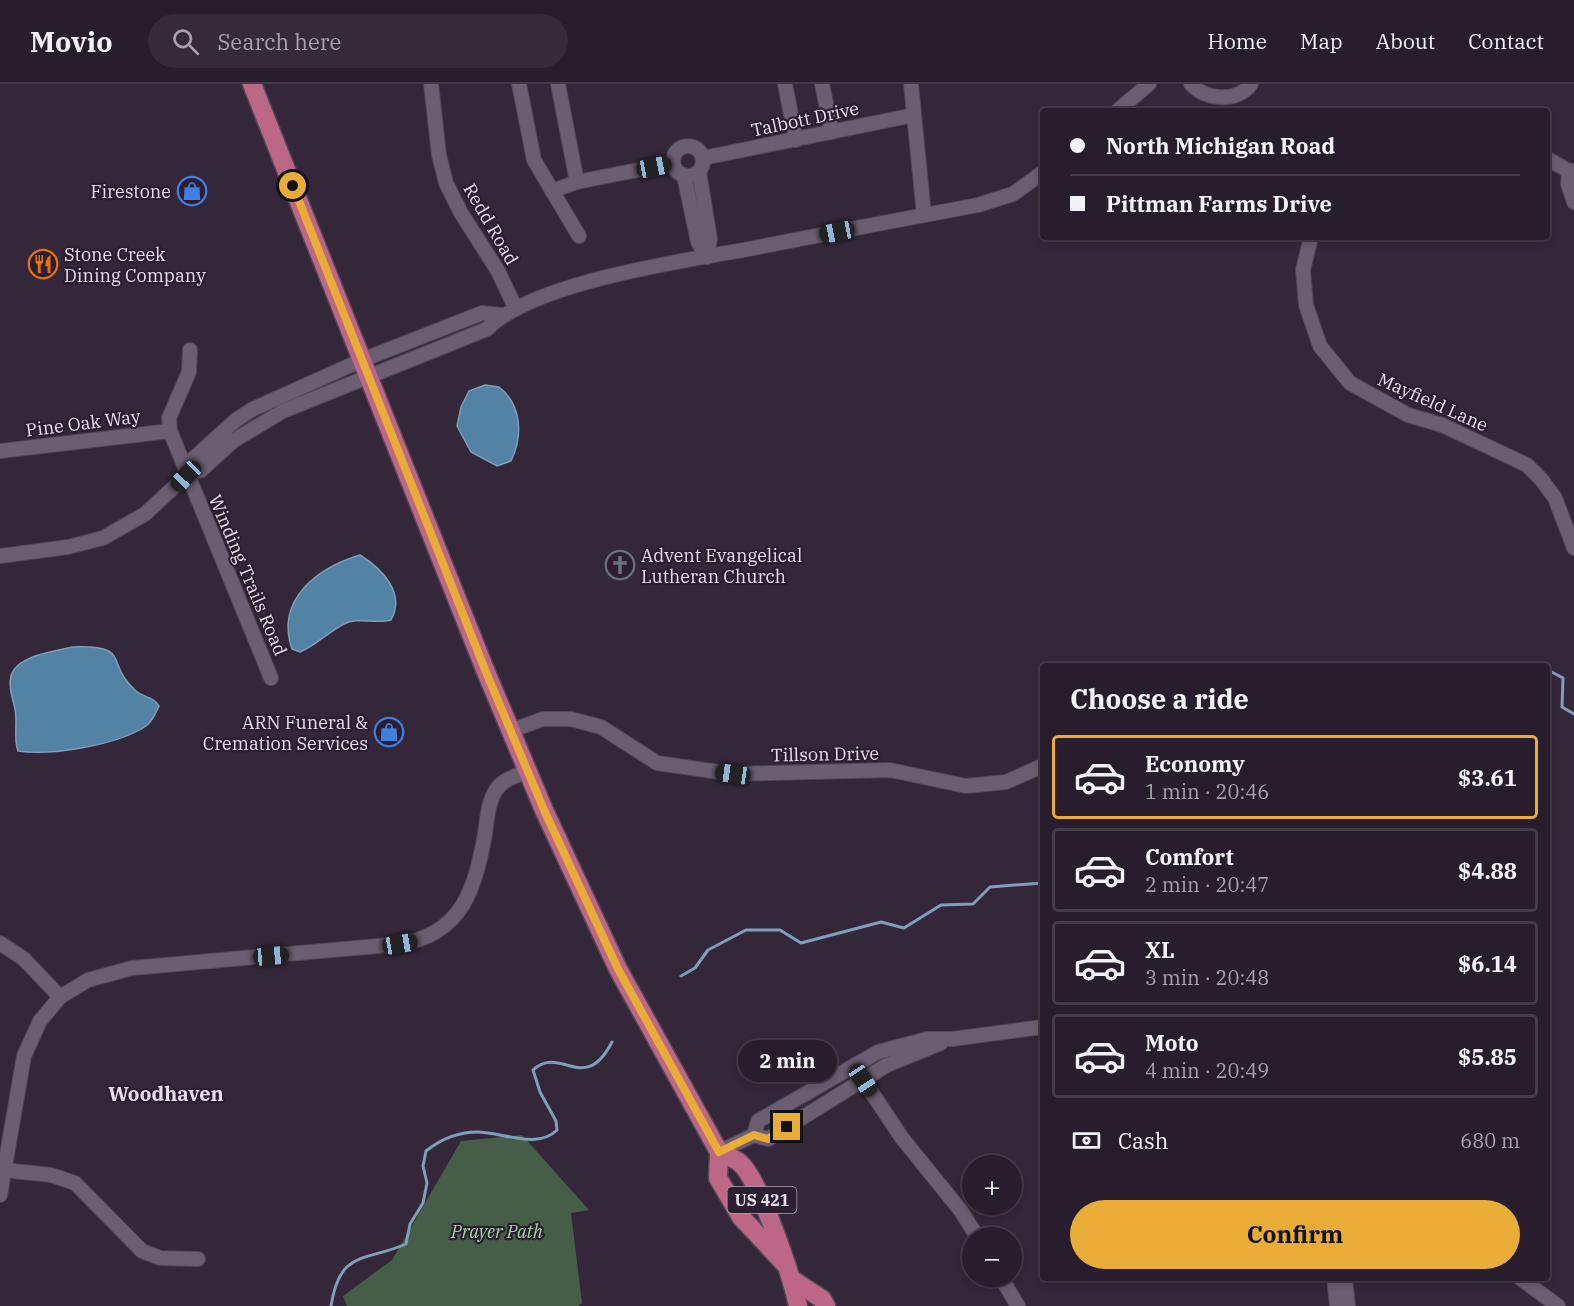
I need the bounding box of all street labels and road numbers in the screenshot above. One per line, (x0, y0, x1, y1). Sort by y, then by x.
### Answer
street label: Talbott Drive (749, 96, 861, 142)
street label: Redd Road (458, 179, 524, 269)
street label: Mayfield Lane (1374, 367, 1492, 437)
street label: Pine Oak Way (24, 405, 142, 441)
street label: Winding Trails Road (204, 491, 292, 659)
street label: Tillson Drive (771, 742, 879, 766)
road number: US 421 (728, 1187, 796, 1213)

